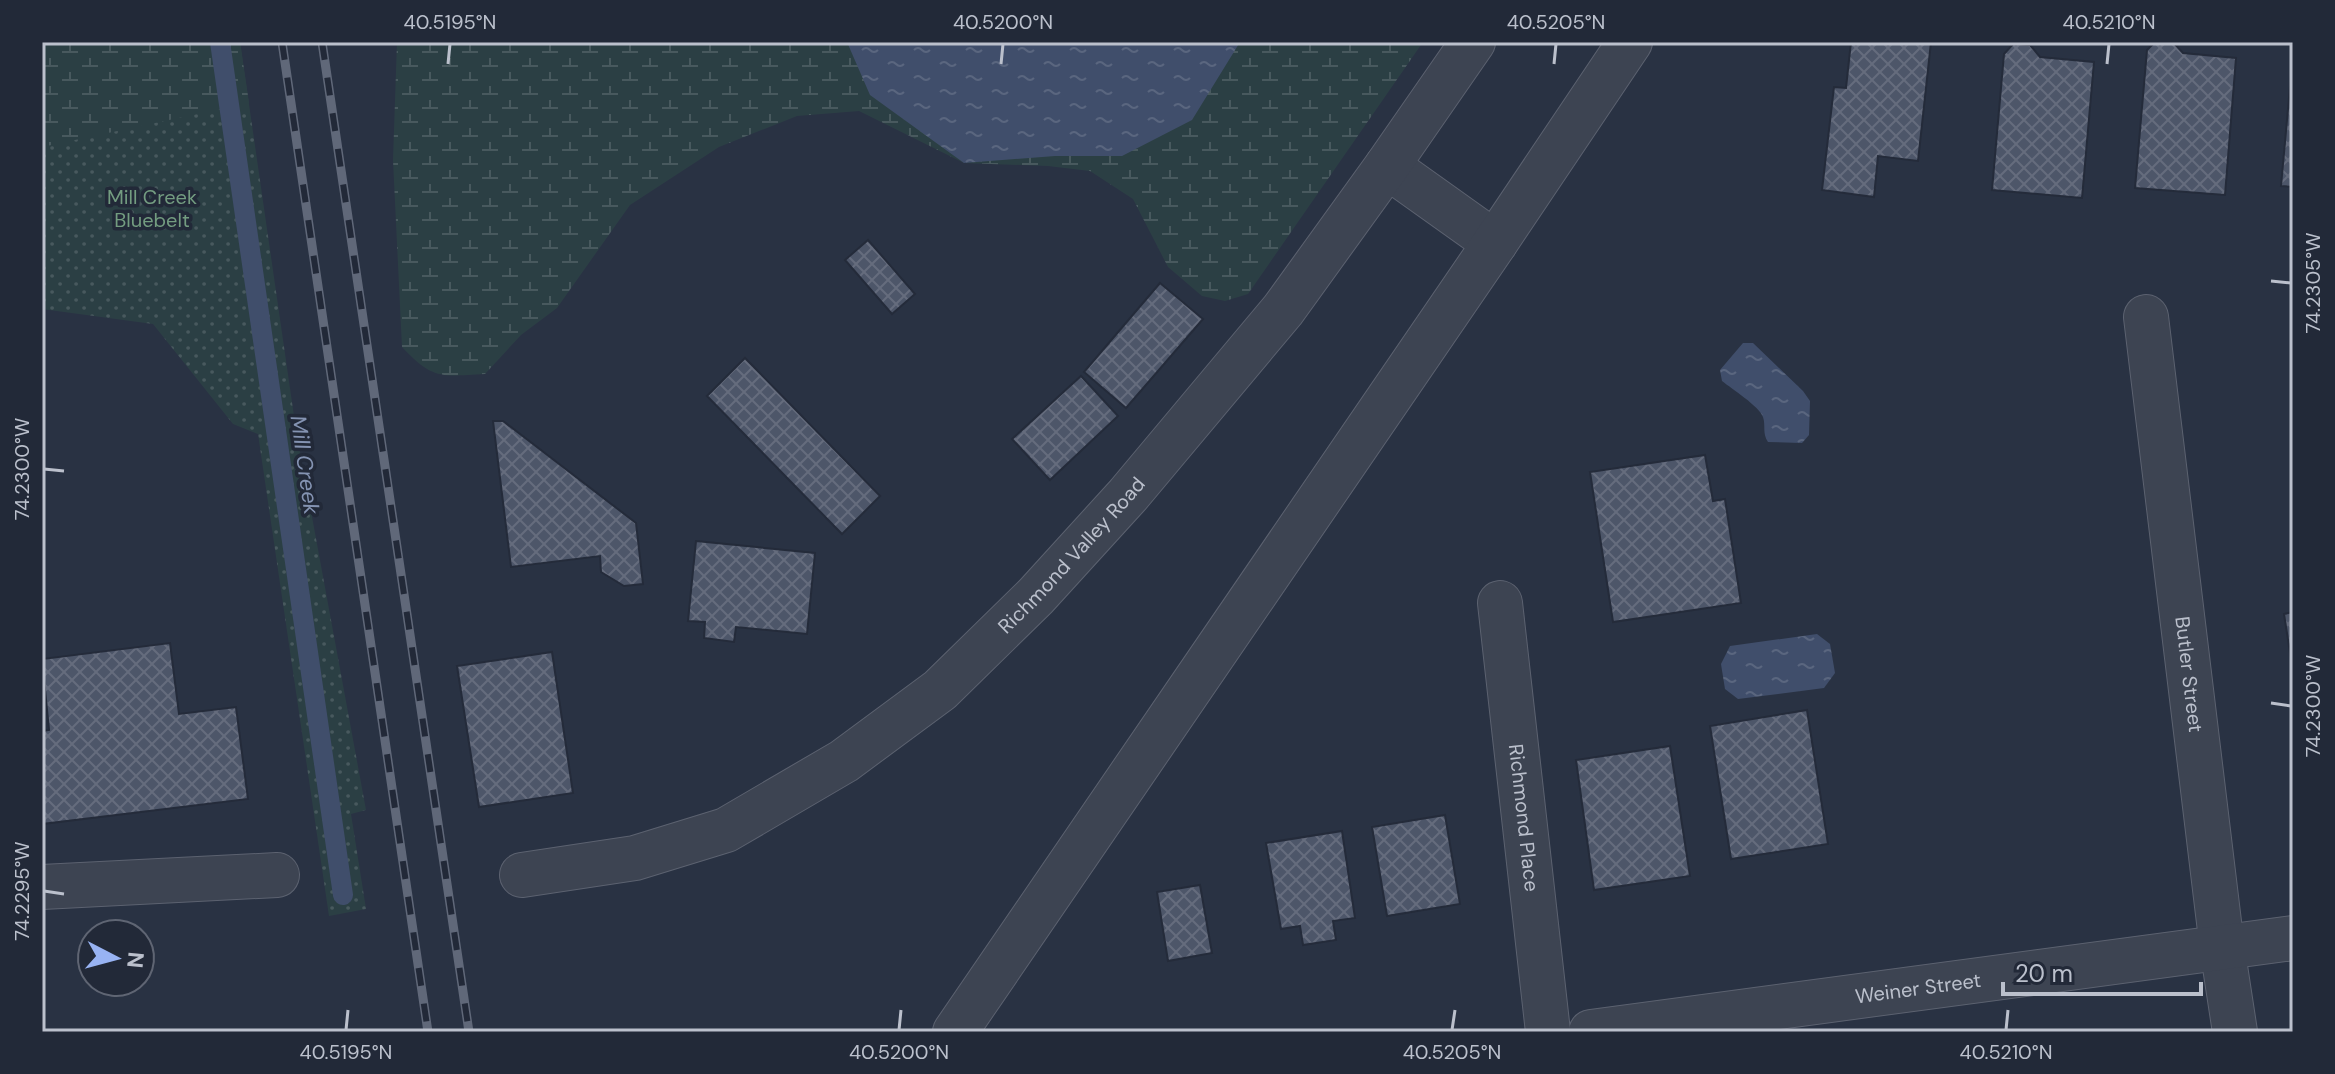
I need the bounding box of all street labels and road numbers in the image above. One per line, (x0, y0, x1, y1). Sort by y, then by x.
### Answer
street label: Richmond Valley Road (992, 471, 1151, 639)
street label: Butler Street (2169, 615, 2209, 734)
street label: Richmond Place (1503, 742, 1545, 893)
street label: Weiner Street (1853, 967, 1983, 1010)

